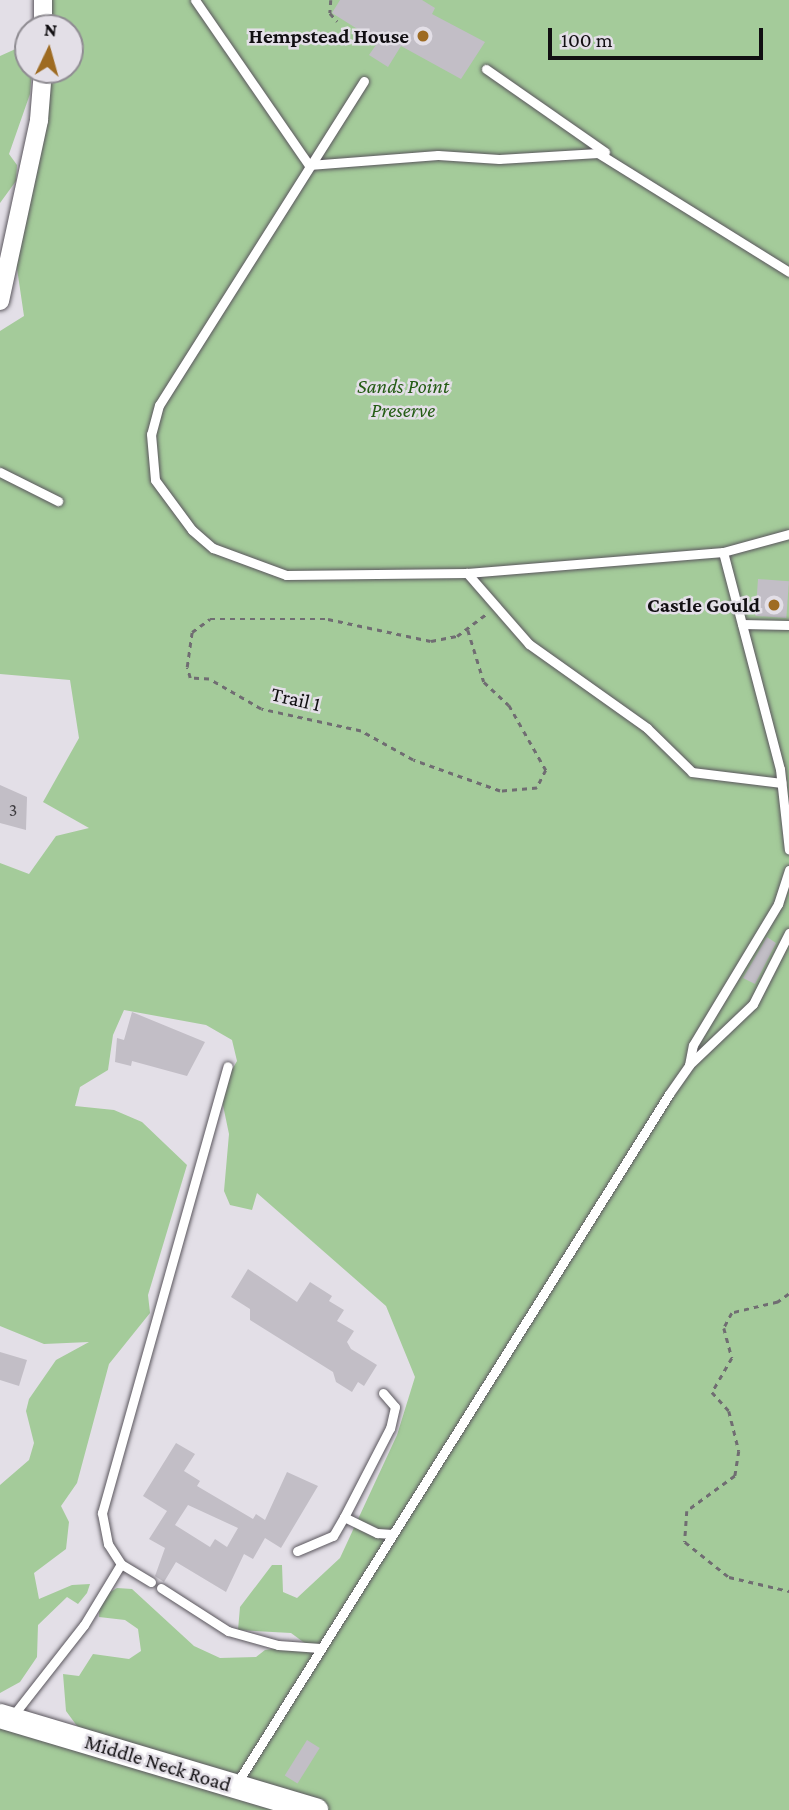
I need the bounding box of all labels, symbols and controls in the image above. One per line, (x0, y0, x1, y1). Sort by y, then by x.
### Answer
north arrow (14, 14, 84, 84)
scale bar (551, 14, 766, 58)
text: N (43, 19, 58, 41)
place label: Hempstead House (249, 23, 409, 49)
marker: Hempstead House (415, 28, 431, 44)
text: 100 m (561, 28, 613, 52)
park label: Sands Point Preserve (357, 373, 449, 423)
place label: Castle Gould (647, 592, 760, 618)
marker: Castle Gould (766, 597, 782, 613)
street label: Trail 1 (269, 681, 323, 717)
house number: 3 (9, 799, 17, 821)
street label: Middle Neck Road (82, 1729, 234, 1797)

